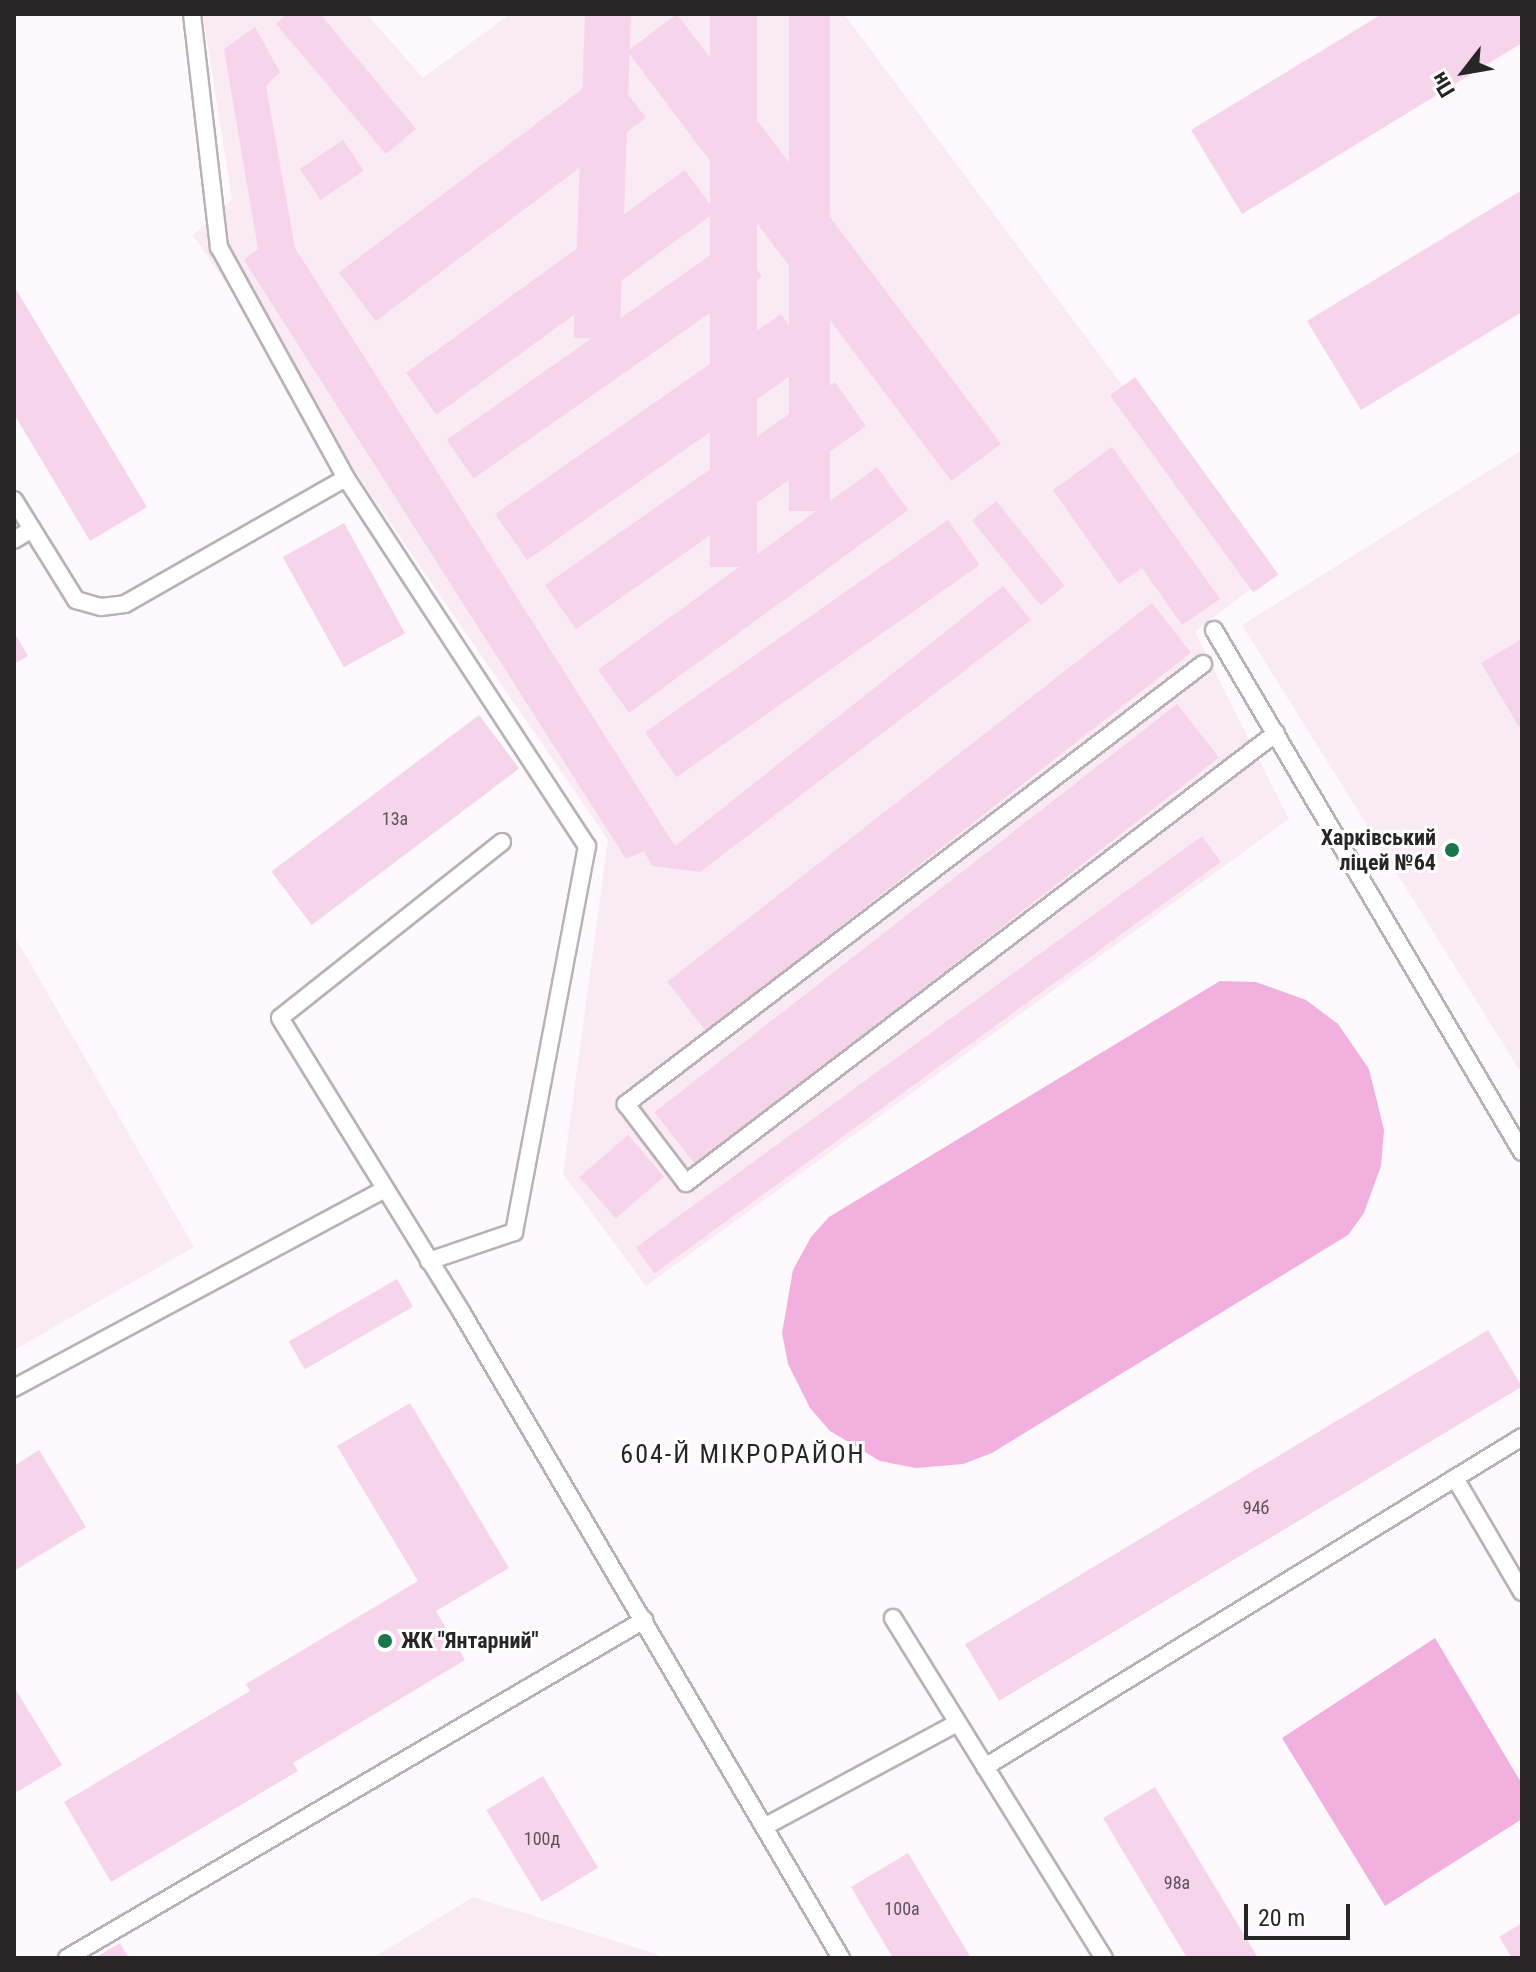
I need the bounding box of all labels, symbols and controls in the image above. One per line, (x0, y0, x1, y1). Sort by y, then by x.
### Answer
north arrow (1424, 32, 1504, 112)
text: Пн (1426, 68, 1460, 102)
house number: 13а (382, 808, 408, 830)
place label: Харківський ліцей №64 (1321, 824, 1436, 876)
marker: Харківський ліцей №64 (1443, 841, 1461, 859)
district label: 604-Й МІКРОРАЙОН (620, 1439, 866, 1471)
house number: 94б (1243, 1497, 1269, 1519)
place label: ЖК "Янтарний" (401, 1628, 538, 1654)
marker: ЖК "Янтарний" (376, 1632, 394, 1650)
house number: 100д (524, 1828, 560, 1850)
house number: 98а (1164, 1872, 1190, 1894)
scale bar (1248, 1888, 1354, 1938)
house number: 100а (884, 1898, 920, 1920)
text: 20 m (1258, 1904, 1305, 1932)

